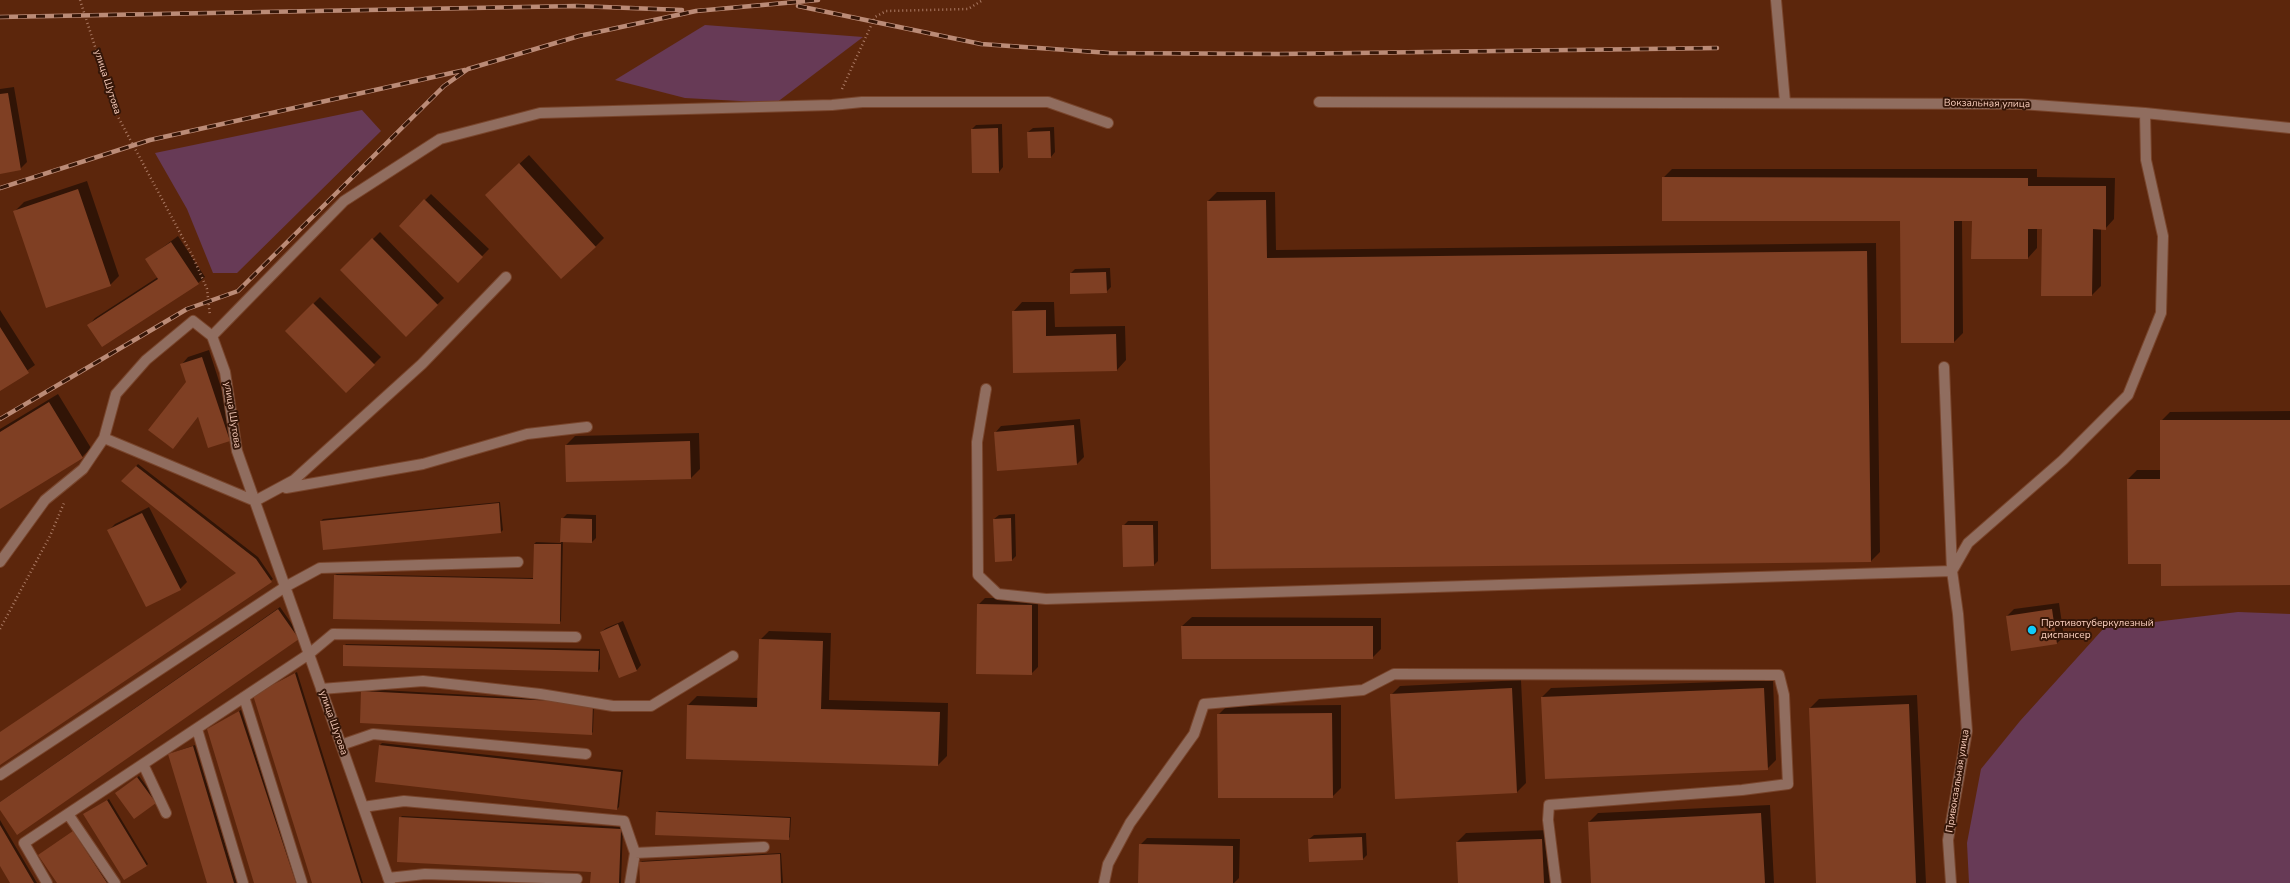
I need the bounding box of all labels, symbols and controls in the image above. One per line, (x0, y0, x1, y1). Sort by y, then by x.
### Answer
street label: улица Шутова (91, 48, 123, 116)
street label: Вокзальная улица (1944, 97, 2030, 111)
street label: улица Шутова (221, 381, 243, 449)
place label: Противотуберкулезный диспансер (2041, 618, 2154, 642)
marker: Противотуберкулезный диспансер (2026, 624, 2038, 636)
street label: улица Шутова (316, 689, 350, 757)
street label: Привокзальная улица (1944, 729, 1972, 833)

